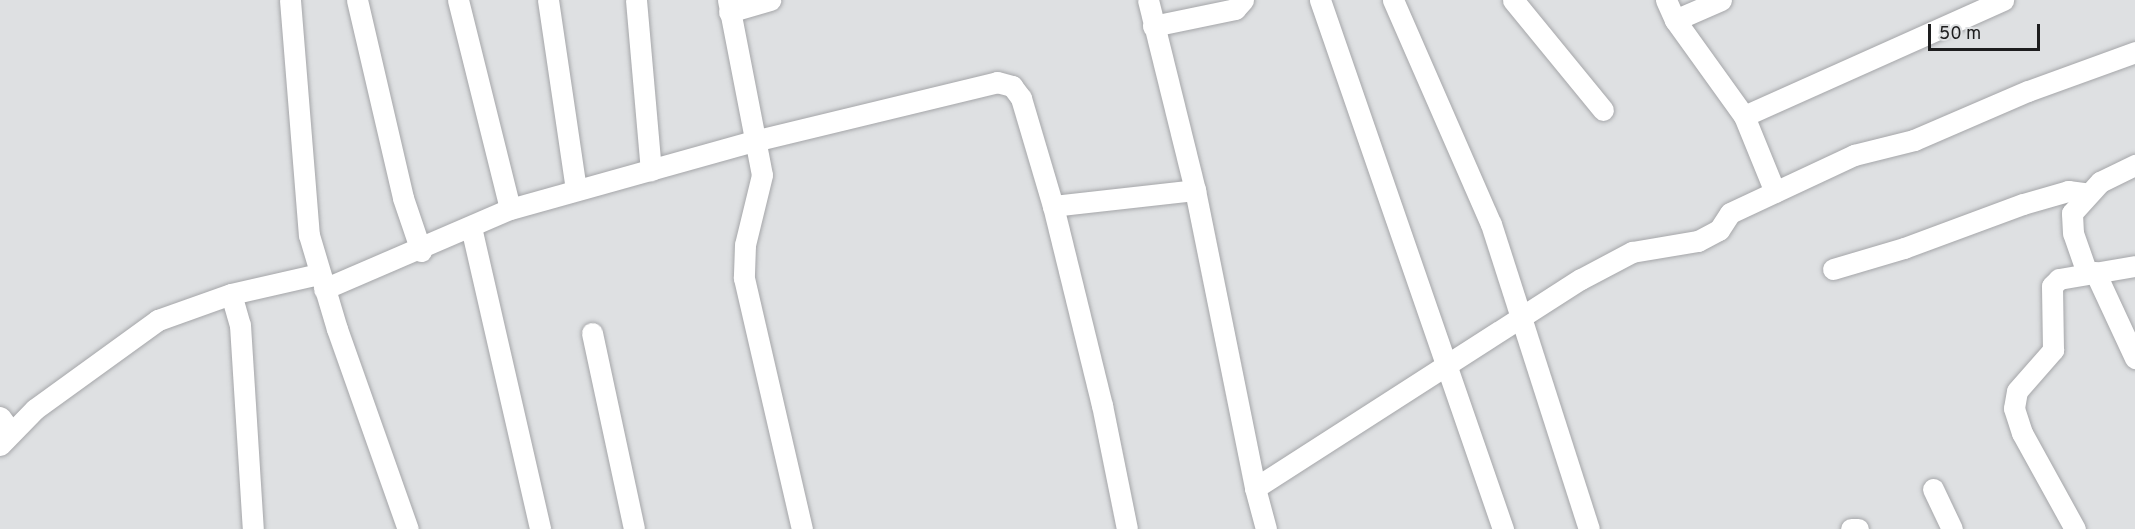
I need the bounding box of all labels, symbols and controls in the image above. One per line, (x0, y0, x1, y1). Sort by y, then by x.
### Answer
scale bar (1931, 12, 2044, 50)
text: 50 m (1939, 23, 1981, 46)

